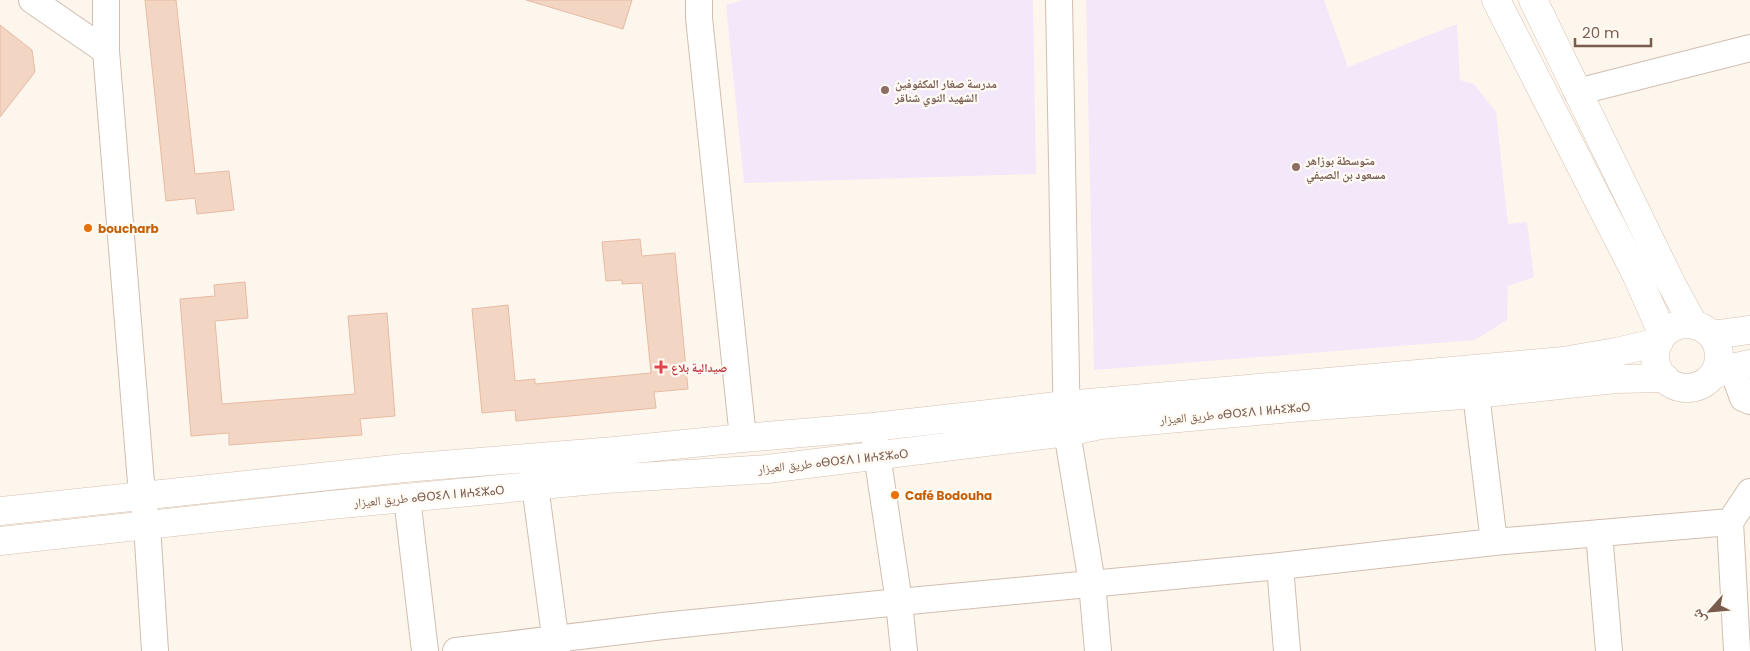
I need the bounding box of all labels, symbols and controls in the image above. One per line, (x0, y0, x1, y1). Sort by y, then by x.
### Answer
scale bar (1575, 15, 1651, 47)
text: 20 m (1582, 22, 1620, 43)
place label: مدرسة صغار المكفوفين الشهيد النوي شناقر (894, 75, 997, 107)
marker: مدرسة صغار المكفوفين الشهيد النوي شناقر (879, 84, 891, 96)
place label: متوسطة بوزاهر مسعود بن الصيفي (1305, 152, 1386, 184)
marker: متوسطة بوزاهر مسعود بن الصيفي (1290, 161, 1302, 173)
place label: boucharb (98, 220, 159, 237)
marker: boucharb (82, 222, 94, 234)
place label: صيدالية بلاع (671, 359, 727, 376)
marker: صيدالية بلاع (655, 361, 667, 373)
street label: طريق العيزار ⴰⴱⵔⵉⴷ ⵏ ⵍⵄⵉⵣⴰⵔ (1158, 398, 1311, 428)
street label: طريق العيزار ⴰⴱⵔⵉⴷ ⵏ ⵍⵄⵉⵣⴰⵔ (756, 445, 909, 477)
street label: طريق العيزار ⴰⴱⵔⵉⴷ ⵏ ⵍⵄⵉⵣⴰⵔ (352, 481, 505, 511)
place label: Café Bodouha (905, 487, 992, 504)
marker: Café Bodouha (889, 489, 901, 501)
north arrow (1685, 586, 1735, 636)
text: ش (1686, 606, 1711, 628)

